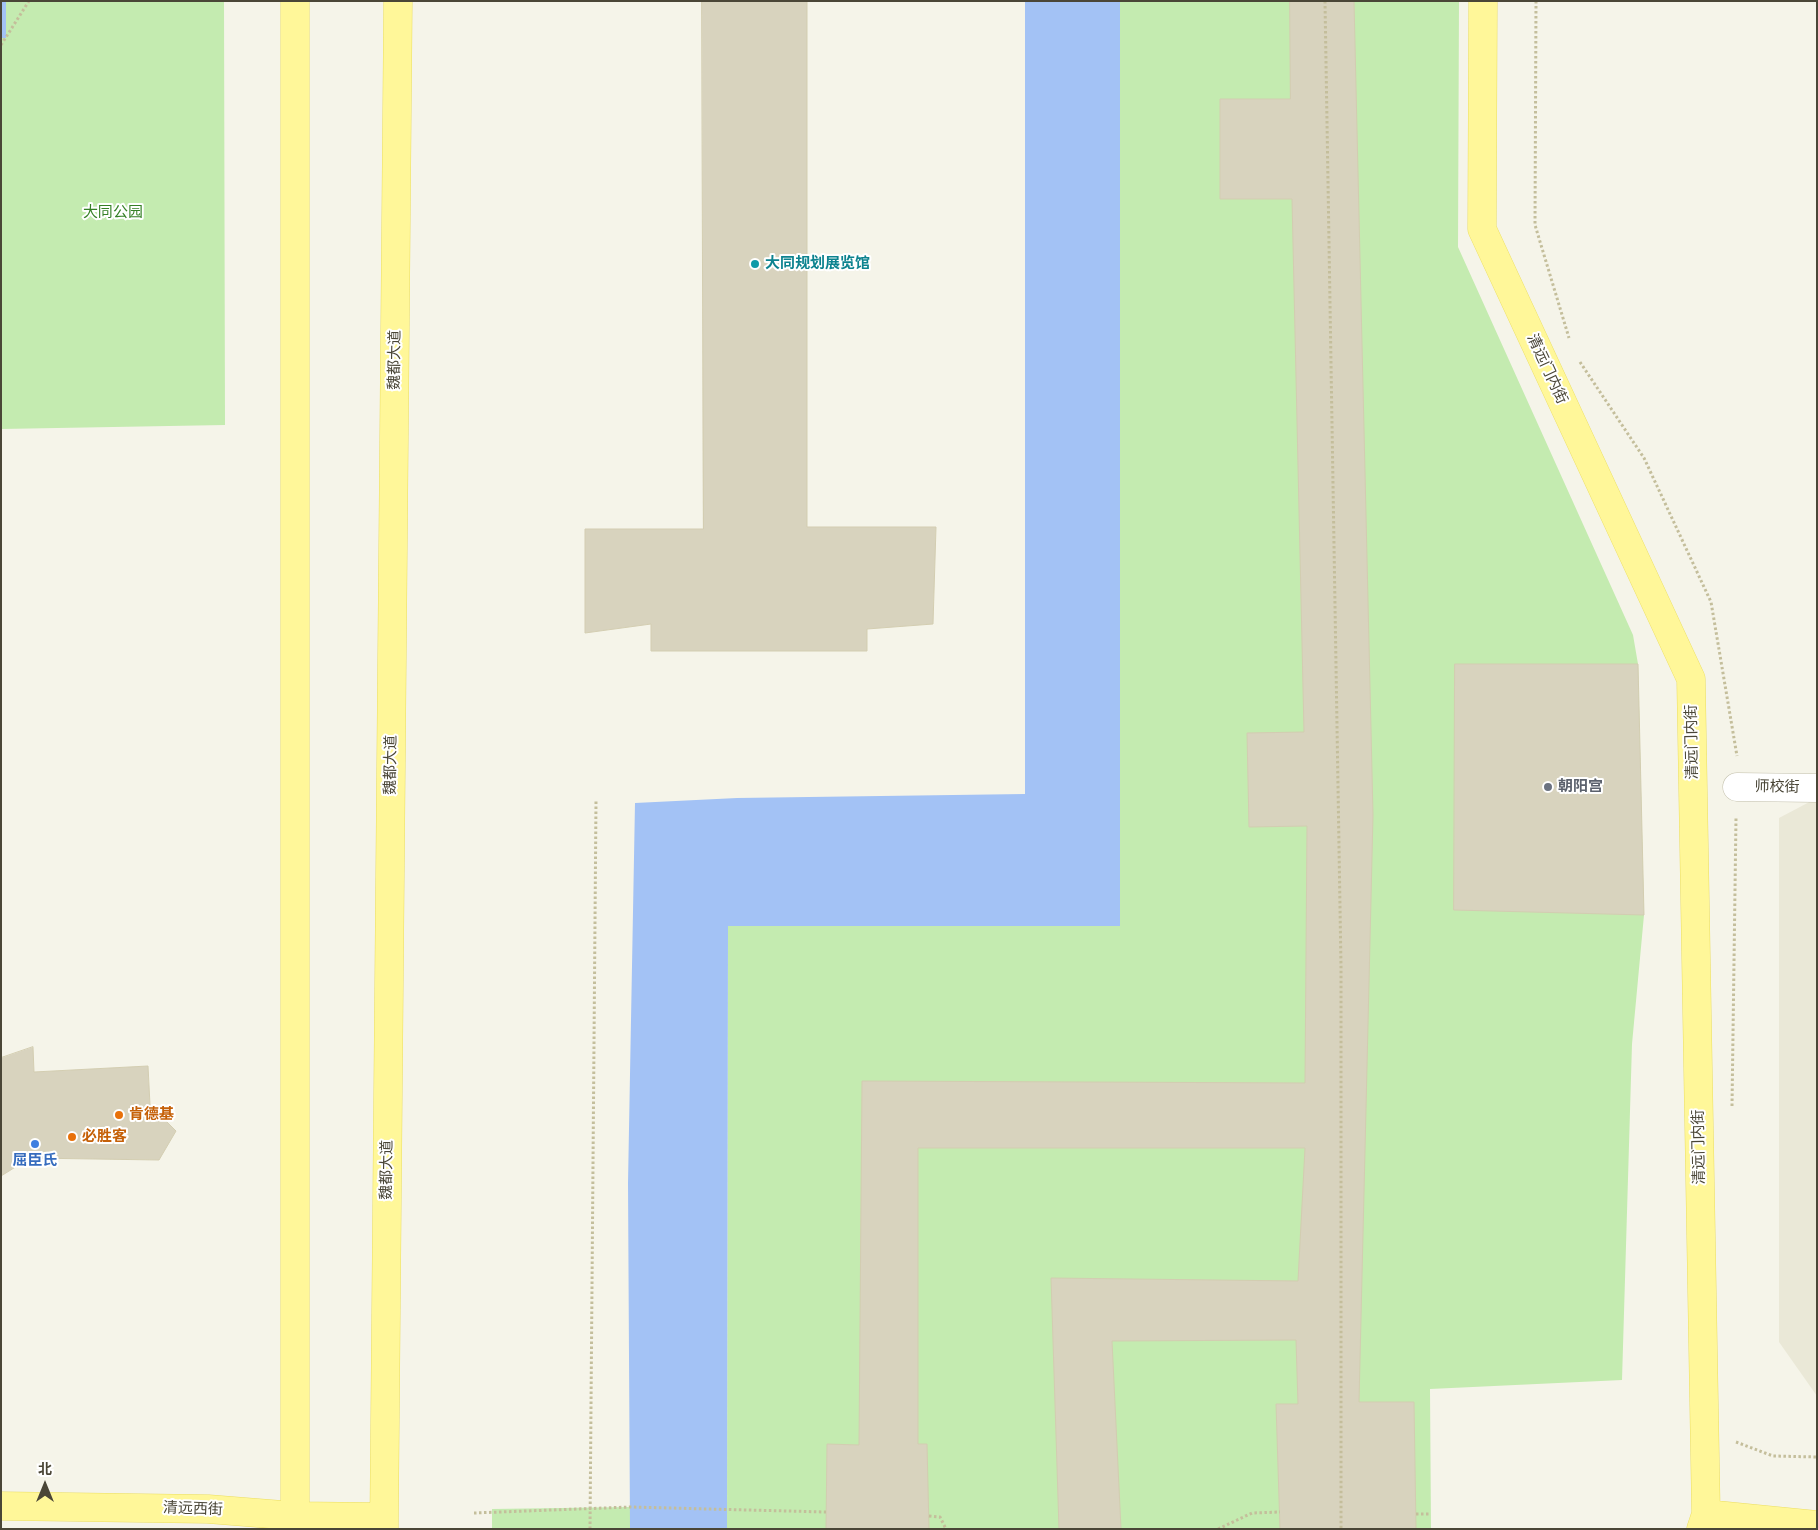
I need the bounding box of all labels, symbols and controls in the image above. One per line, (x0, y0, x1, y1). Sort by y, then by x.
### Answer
park label: 大同公园 (83, 204, 143, 222)
place label: 大同规划展览馆 (765, 255, 870, 273)
marker: 大同规划展览馆 (749, 258, 761, 270)
street label: 魏都大道 (385, 330, 405, 390)
street label: 清远门内街 (1523, 331, 1571, 407)
street label: 清远门内街 (1682, 704, 1702, 780)
street label: 魏都大道 (381, 735, 401, 795)
place label: 朝阳宫 (1558, 778, 1603, 796)
street label: 师校街 (1754, 778, 1800, 796)
marker: 朝阳宫 (1542, 781, 1554, 793)
place label: 肯德基 (129, 1106, 174, 1124)
marker: 肯德基 (113, 1109, 125, 1121)
street label: 清远门内街 (1689, 1109, 1709, 1185)
place label: 必胜客 (82, 1128, 127, 1146)
marker: 必胜客 (66, 1131, 78, 1143)
marker: 屈臣氏 (29, 1138, 41, 1150)
street label: 魏都大道 (377, 1140, 397, 1200)
place label: 屈臣氏 (13, 1152, 57, 1170)
north arrow (20, 1460, 70, 1510)
text: 北 (38, 1461, 52, 1478)
street label: 清远西街 (163, 1499, 223, 1519)

